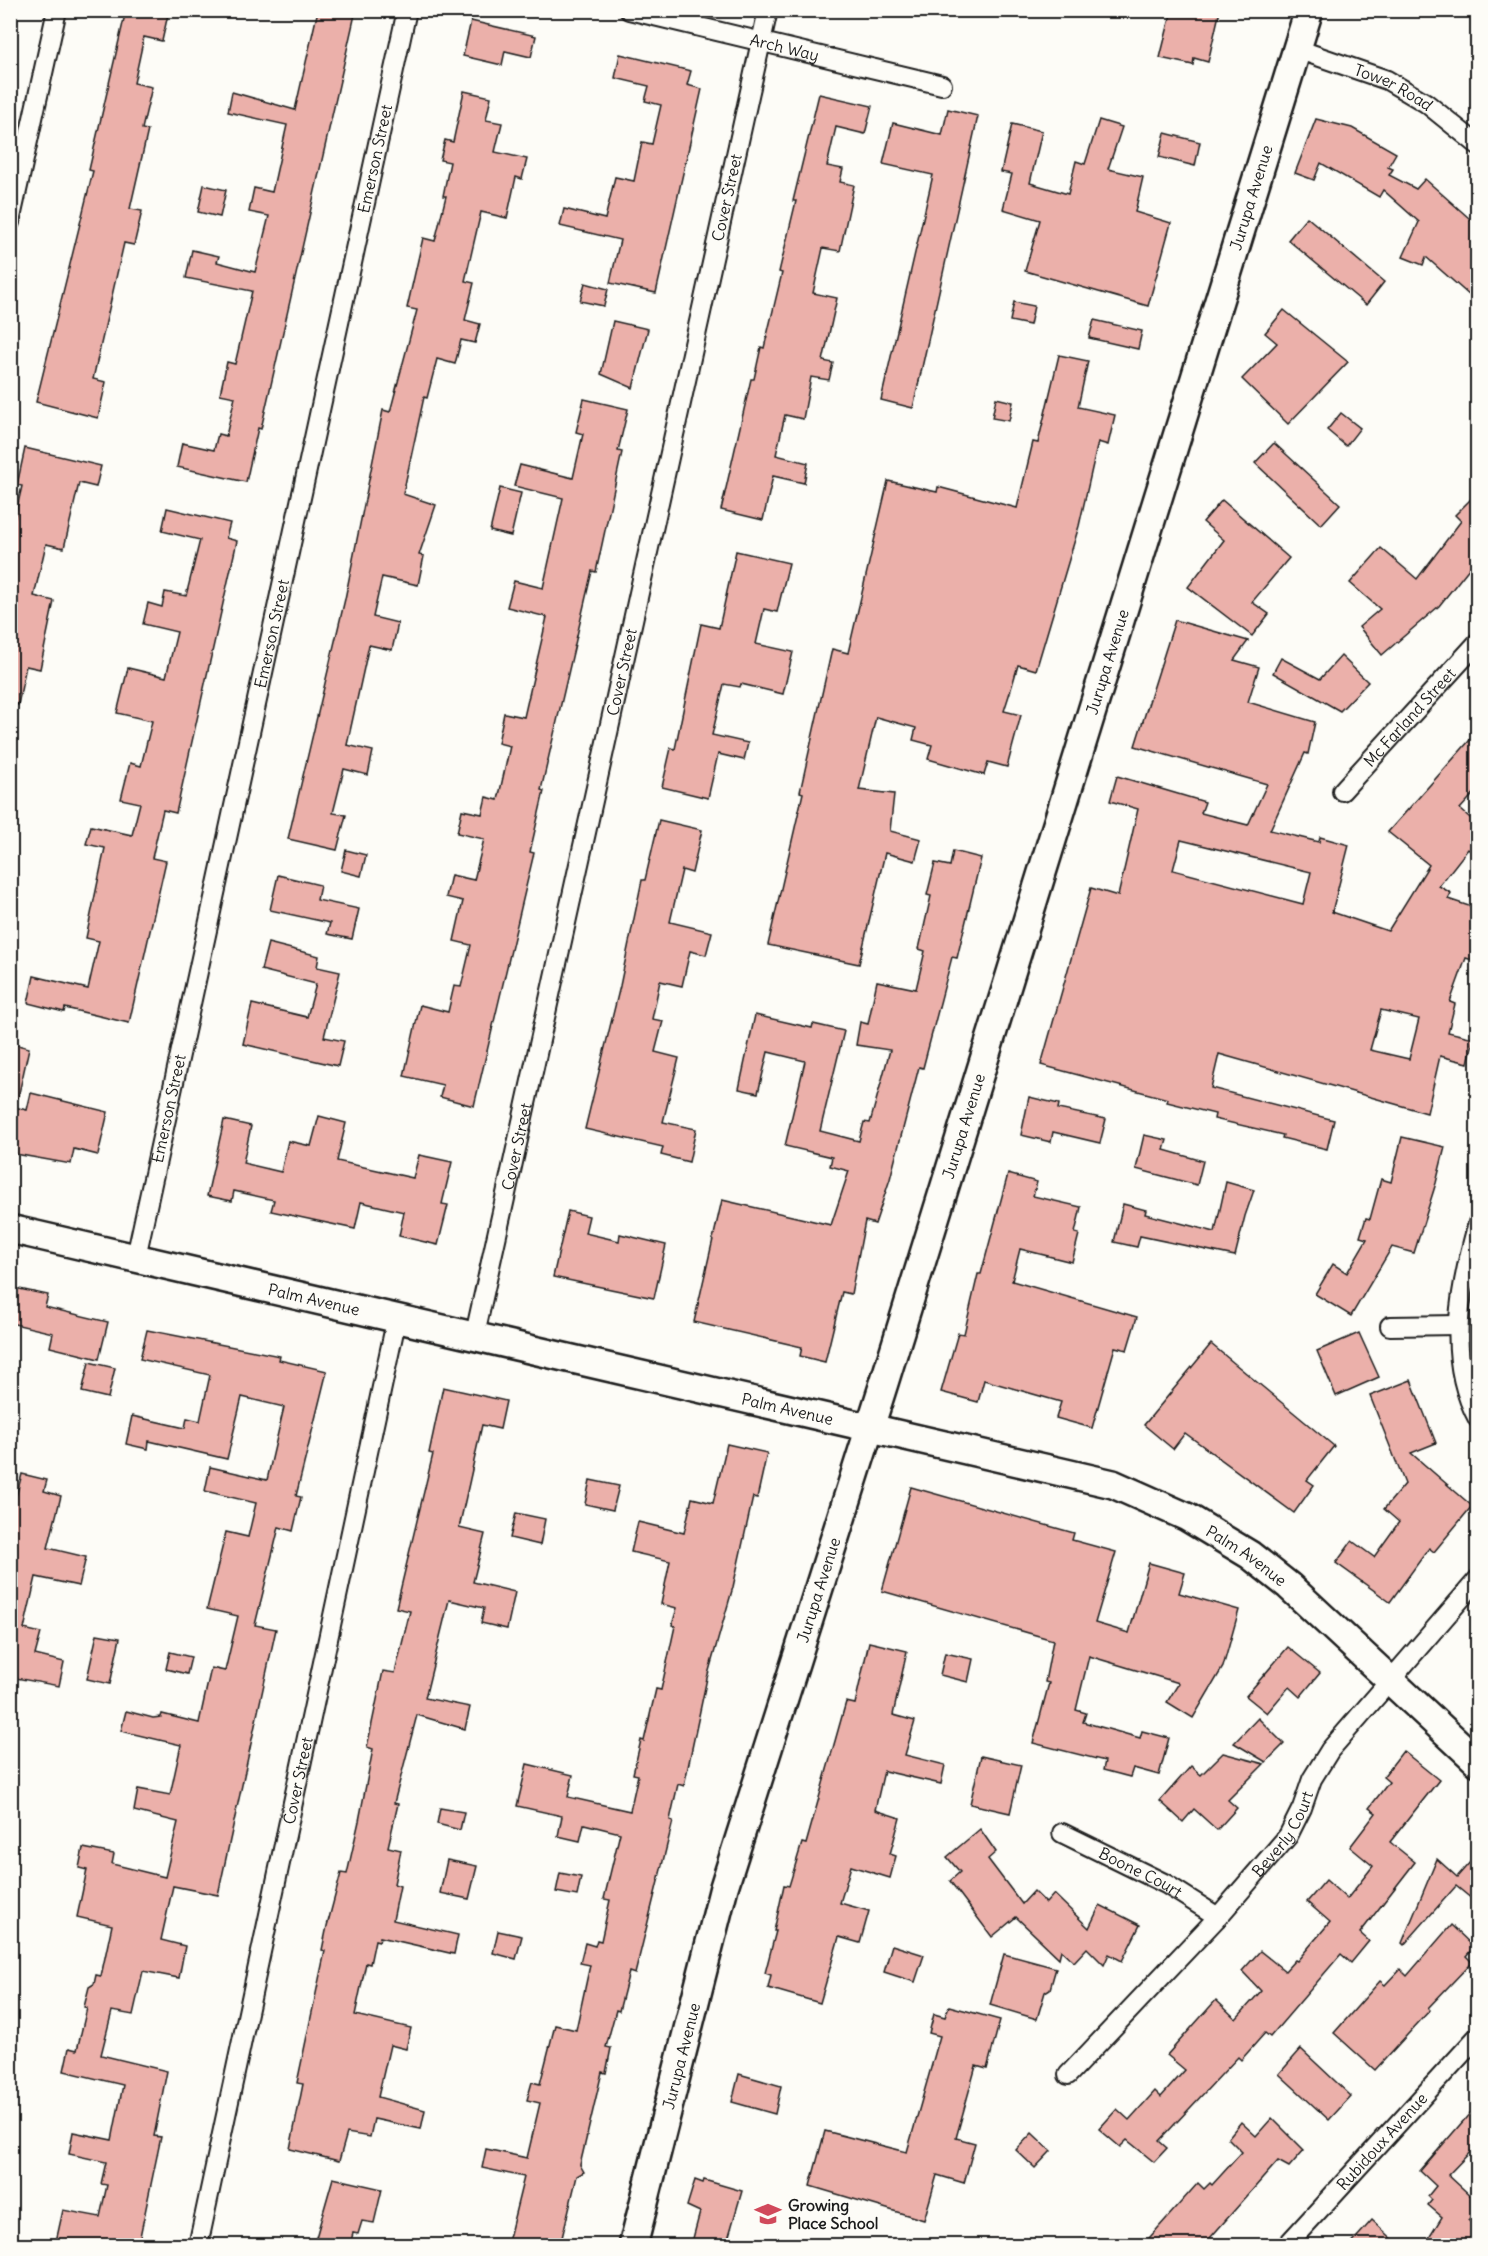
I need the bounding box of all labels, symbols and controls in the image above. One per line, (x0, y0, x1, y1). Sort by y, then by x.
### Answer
street label: Arch Way (748, 29, 821, 65)
street label: Tower Road (1352, 60, 1437, 115)
street label: Emerson Street (353, 102, 396, 215)
street label: Jurupa Avenue (1225, 143, 1277, 253)
street label: Cover Street (707, 151, 746, 243)
street label: Emerson Street (250, 577, 293, 690)
street label: Jurupa Avenue (1082, 607, 1133, 717)
street label: Cover Street (602, 626, 641, 718)
street label: Mc Farland Street (1359, 663, 1460, 771)
street label: Emerson Street (147, 1052, 190, 1165)
street label: Jurupa Avenue (938, 1071, 989, 1181)
street label: Cover Street (497, 1100, 536, 1192)
street label: Palm Avenue (266, 1279, 362, 1320)
street label: Palm Avenue (740, 1388, 835, 1429)
street label: Palm Avenue (1203, 1521, 1291, 1590)
street label: Jurupa Avenue (792, 1535, 844, 1645)
street label: Cover Street (279, 1734, 317, 1826)
street label: Beverly Court (1247, 1788, 1317, 1881)
street label: Boone Court (1096, 1843, 1187, 1902)
street label: Jurupa Avenue (658, 2001, 704, 2111)
street label: Rubidoux Avenue (1332, 2088, 1431, 2194)
place label: Growing Place School (788, 2195, 878, 2233)
school or university icon: Growing Place School (753, 2199, 783, 2229)

